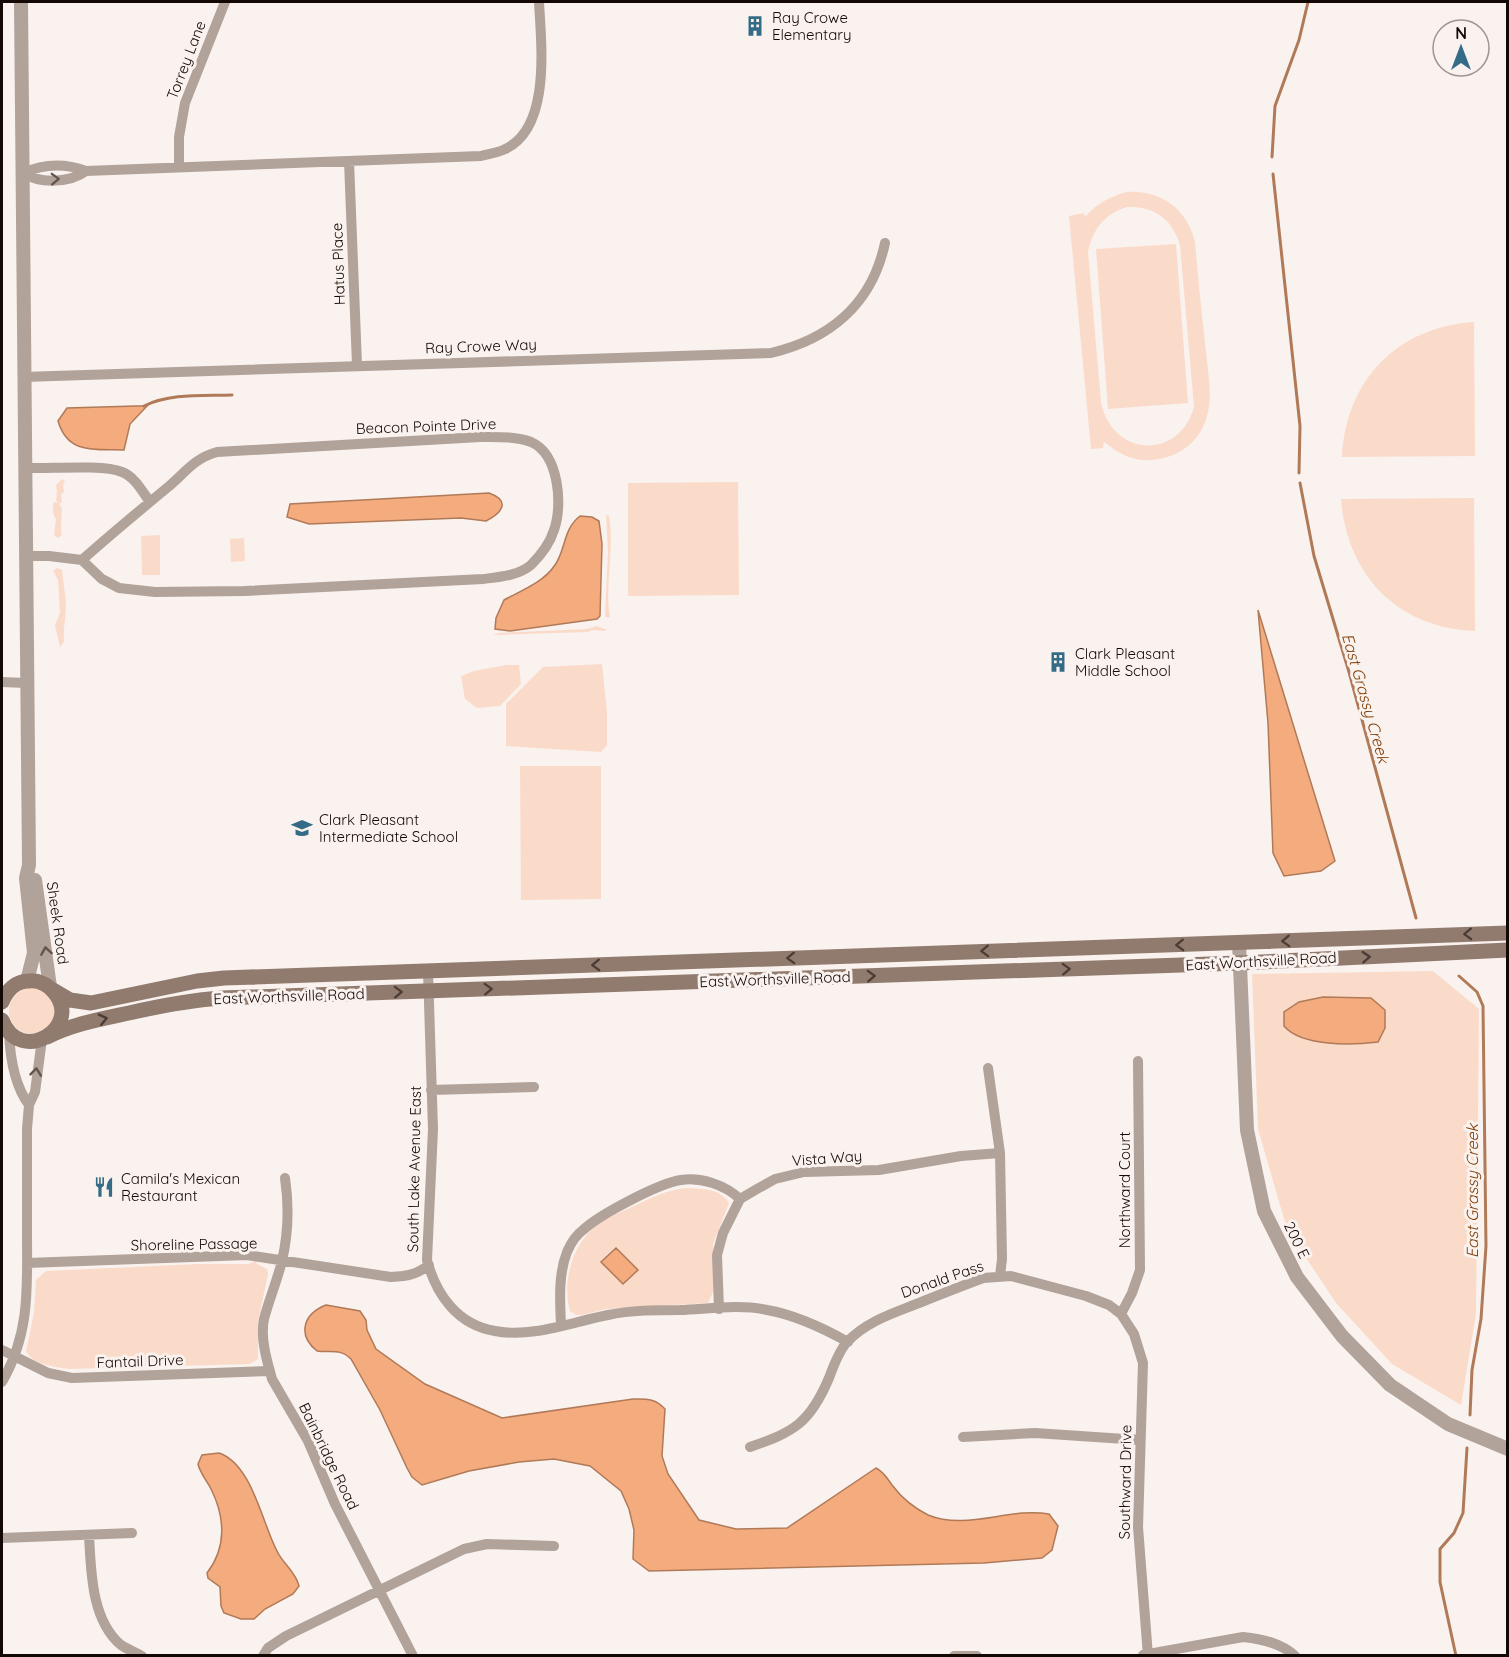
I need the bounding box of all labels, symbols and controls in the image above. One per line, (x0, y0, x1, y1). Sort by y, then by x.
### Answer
place label: Ray Crowe Elementary (772, 8, 852, 44)
building icon: Ray Crowe Elementary (743, 14, 767, 38)
street label: Torrey Lane (162, 18, 210, 102)
north arrow (1431, 18, 1491, 78)
text: N (1455, 23, 1467, 43)
one-way arrow (50, 173, 59, 186)
street label: Hatus Place (327, 223, 349, 305)
street label: Ray Crowe Way (425, 335, 537, 357)
street label: Beacon Pointe Drive (356, 414, 496, 438)
water label: East Grassy Creek (1338, 631, 1395, 767)
place label: Clark Pleasant Middle School (1075, 644, 1175, 680)
building icon: Clark Pleasant Middle School (1046, 650, 1070, 674)
place label: Clark Pleasant Intermediate School (319, 810, 458, 846)
school or university icon: Clark Pleasant Intermediate School (290, 816, 314, 840)
street label: Sheek Road (43, 880, 73, 966)
one-way arrow (1464, 928, 1473, 941)
one-way arrow (1282, 934, 1291, 947)
one-way arrow (1176, 938, 1185, 951)
one-way arrow (981, 945, 990, 958)
one-way arrow (40, 946, 52, 956)
street label: East Worthsville Road (1185, 948, 1337, 974)
one-way arrow (1362, 950, 1371, 963)
one-way arrow (786, 952, 795, 965)
one-way arrow (591, 959, 600, 972)
one-way arrow (1062, 963, 1071, 975)
street label: East Worthsville Road (699, 967, 851, 991)
one-way arrow (867, 969, 876, 982)
one-way arrow (483, 983, 492, 995)
street label: East Worthsville Road (213, 984, 365, 1008)
one-way arrow (393, 986, 402, 999)
one-way arrow (97, 1013, 107, 1026)
one-way arrow (29, 1068, 42, 1077)
street label: South Lake Avenue East (403, 1086, 425, 1252)
water label: East Grassy Creek (1462, 1122, 1482, 1258)
street label: Northward Court (1115, 1132, 1134, 1248)
street label: Vista Way (791, 1146, 863, 1170)
place label: Camila's Mexican Restaurant (121, 1169, 240, 1205)
restaurant icon: Camila's Mexican Restaurant (92, 1175, 116, 1199)
street label: 200 E (1280, 1218, 1314, 1262)
street label: Shoreline Passage (131, 1233, 257, 1255)
street label: Donald Pass (898, 1256, 986, 1302)
street label: Fantail Drive (96, 1350, 184, 1372)
street label: Bainbridge Road (295, 1399, 363, 1513)
street label: Southward Drive (1114, 1424, 1136, 1540)

